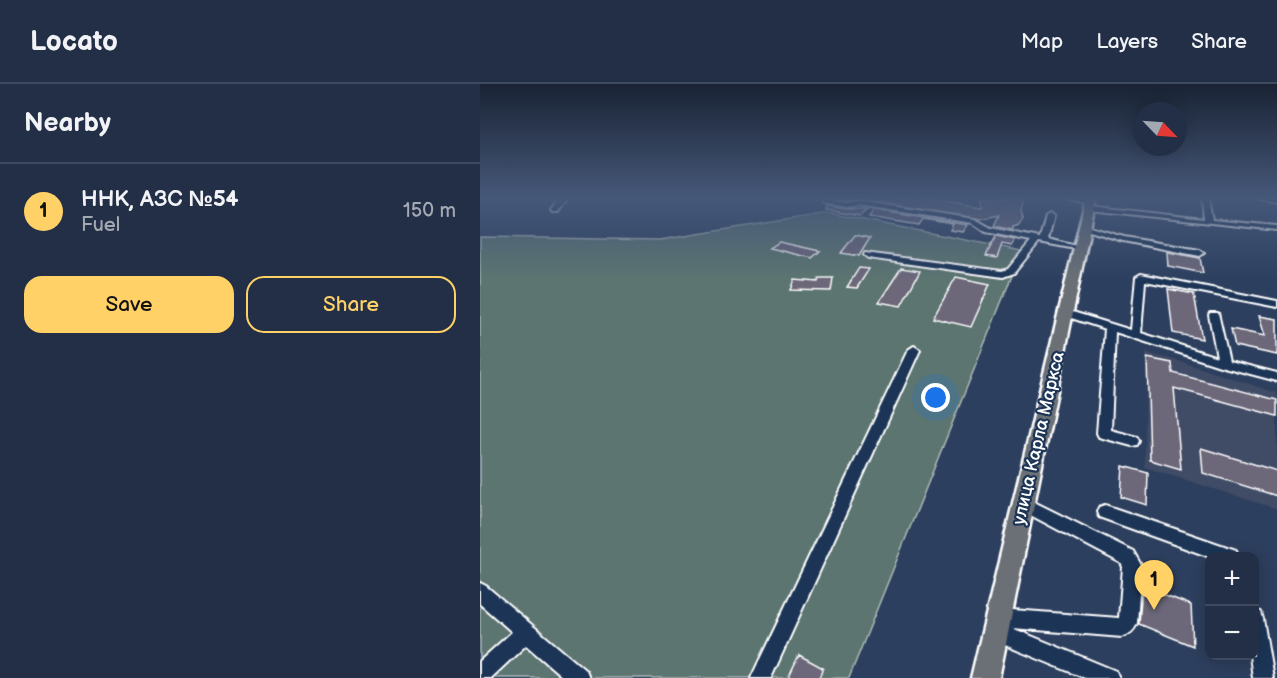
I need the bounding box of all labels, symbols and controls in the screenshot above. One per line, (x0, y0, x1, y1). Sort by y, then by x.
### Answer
text: Locato (30, 25, 118, 58)
text: Map (1021, 29, 1063, 54)
text: Layers (1096, 29, 1158, 54)
text: Share (1191, 29, 1247, 54)
north arrow (1133, 102, 1187, 156)
text: Nearby (24, 108, 111, 139)
text: ННК, АЗС №54 (81, 186, 239, 213)
text: 1 (39, 199, 48, 223)
text: 150 m (403, 199, 456, 223)
text: Fuel (81, 213, 120, 237)
button: Save (24, 276, 234, 333)
button: Share (246, 276, 456, 333)
street label: улица Карла Маркса (1008, 349, 1069, 527)
your location (921, 383, 950, 412)
map controls (1205, 552, 1259, 660)
button: + (1205, 552, 1259, 606)
pin: 1 (1134, 560, 1174, 610)
button: − (1205, 606, 1259, 660)

